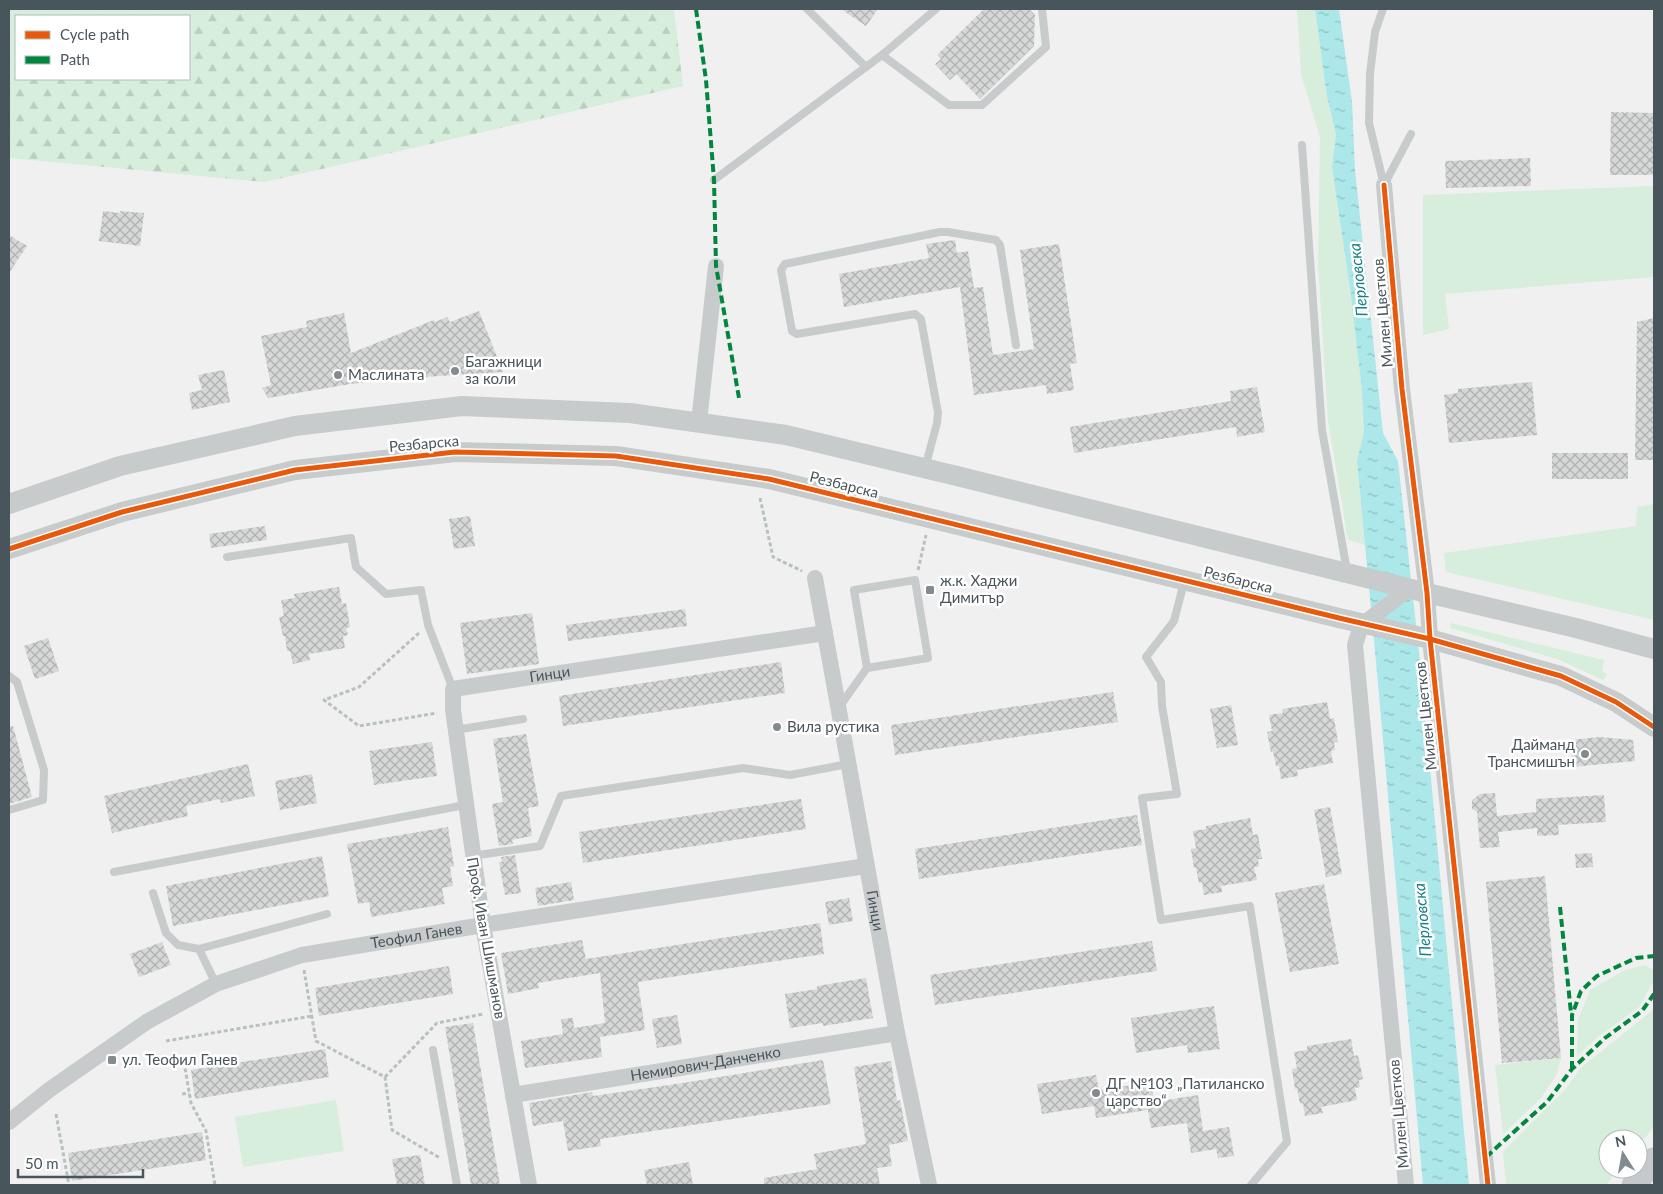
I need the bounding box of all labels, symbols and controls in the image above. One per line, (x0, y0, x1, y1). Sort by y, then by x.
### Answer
legend (15, 15, 190, 80)
text: Cycle path (60, 25, 129, 43)
text: Path (60, 50, 90, 68)
water label: Перловска (1344, 242, 1371, 318)
street label: Милен Цветков (1368, 258, 1396, 368)
place label: Багажници за коли (465, 352, 542, 387)
place label: Маслината (348, 365, 424, 383)
marker: Багажници за коли (449, 365, 461, 377)
marker: Маслината (332, 369, 344, 381)
street label: Резбарска (388, 431, 460, 455)
street label: Резбарска (808, 467, 881, 501)
street label: Резбарска (1202, 562, 1275, 596)
place label: ж.к. Хаджи Димитър (940, 571, 1017, 606)
marker: ж.к. Хаджи Димитър (924, 584, 936, 596)
street label: Гинци (528, 661, 571, 685)
street label: Милен Цветков (1410, 661, 1440, 771)
place label: Вила рустика (787, 717, 880, 735)
marker: Вила рустика (771, 721, 783, 733)
place label: Дайманд Трансмишън (1488, 735, 1575, 770)
marker: Дайманд Трансмишън (1579, 748, 1591, 760)
street label: Проф. Иван Шишманов (464, 856, 510, 1020)
water label: Перловска (1409, 882, 1434, 958)
street label: Гинци (863, 889, 888, 932)
street label: Теофил Ганев (369, 919, 463, 951)
street label: Немирович-Данченко (629, 1042, 782, 1084)
place label: ул. Теофил Ганев (122, 1050, 238, 1068)
marker: ул. Теофил Ганев (106, 1054, 118, 1066)
street label: Милен Цветков (1384, 1059, 1412, 1169)
place label: ДГ №103 „Патиланско царство“ (1106, 1074, 1265, 1109)
marker: ДГ №103 „Патиланско царство“ (1090, 1087, 1102, 1099)
north arrow (1598, 1129, 1648, 1179)
text: N (1614, 1131, 1627, 1150)
scale bar (18, 1146, 142, 1178)
text: 50 m (25, 1154, 59, 1172)

